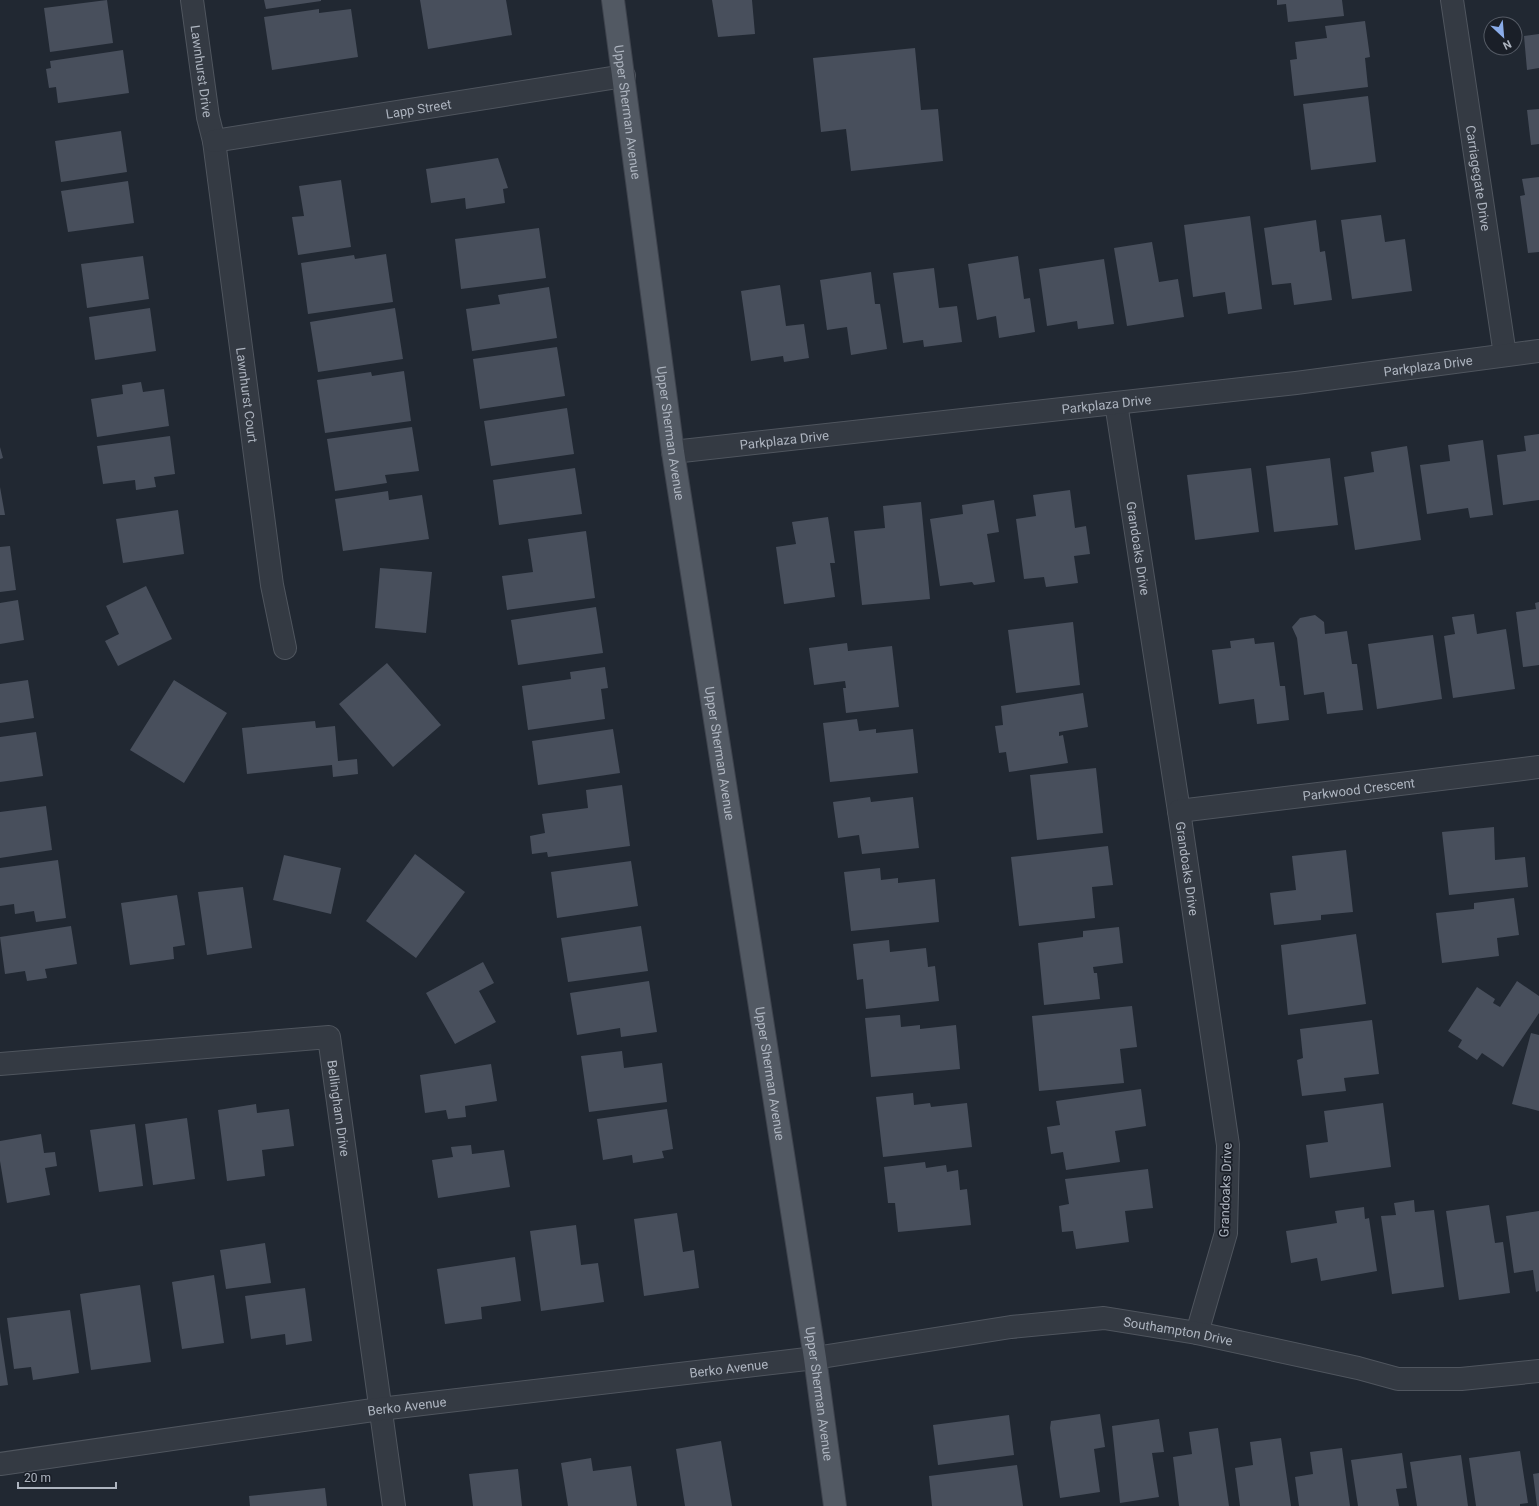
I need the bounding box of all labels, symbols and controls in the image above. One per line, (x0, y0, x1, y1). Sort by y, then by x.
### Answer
north arrow (1483, 16, 1523, 56)
street label: Lawnhurst Drive (188, 24, 215, 119)
text: N (1501, 37, 1514, 52)
street label: Upper Sherman Avenue (611, 44, 644, 180)
street label: Lapp Street (385, 96, 452, 122)
street label: Carriagegate Drive (1463, 124, 1493, 232)
street label: Lawnhurst Court (233, 346, 260, 444)
street label: Parkplaza Drive (1383, 353, 1474, 379)
street label: Upper Sherman Avenue (654, 365, 687, 501)
street label: Parkplaza Drive (1061, 392, 1152, 417)
street label: Parkplaza Drive (739, 428, 830, 453)
street label: Grandoaks Drive (1123, 500, 1153, 596)
street label: Upper Sherman Avenue (702, 685, 738, 822)
street label: Parkwood Crescent (1302, 775, 1416, 804)
street label: Grandoaks Drive (1173, 821, 1201, 917)
street label: Upper Sherman Avenue (752, 1006, 788, 1142)
street label: Bellingham Drive (324, 1059, 352, 1158)
street label: Grandoaks Drive (1216, 1142, 1235, 1238)
street label: Southampton Drive (1122, 1314, 1234, 1349)
street label: Upper Sherman Avenue (802, 1326, 836, 1462)
street label: Berko Avenue (688, 1357, 769, 1381)
street label: Berko Avenue (367, 1394, 447, 1419)
scale bar (18, 1464, 116, 1490)
text: 20 m (24, 1471, 51, 1485)

